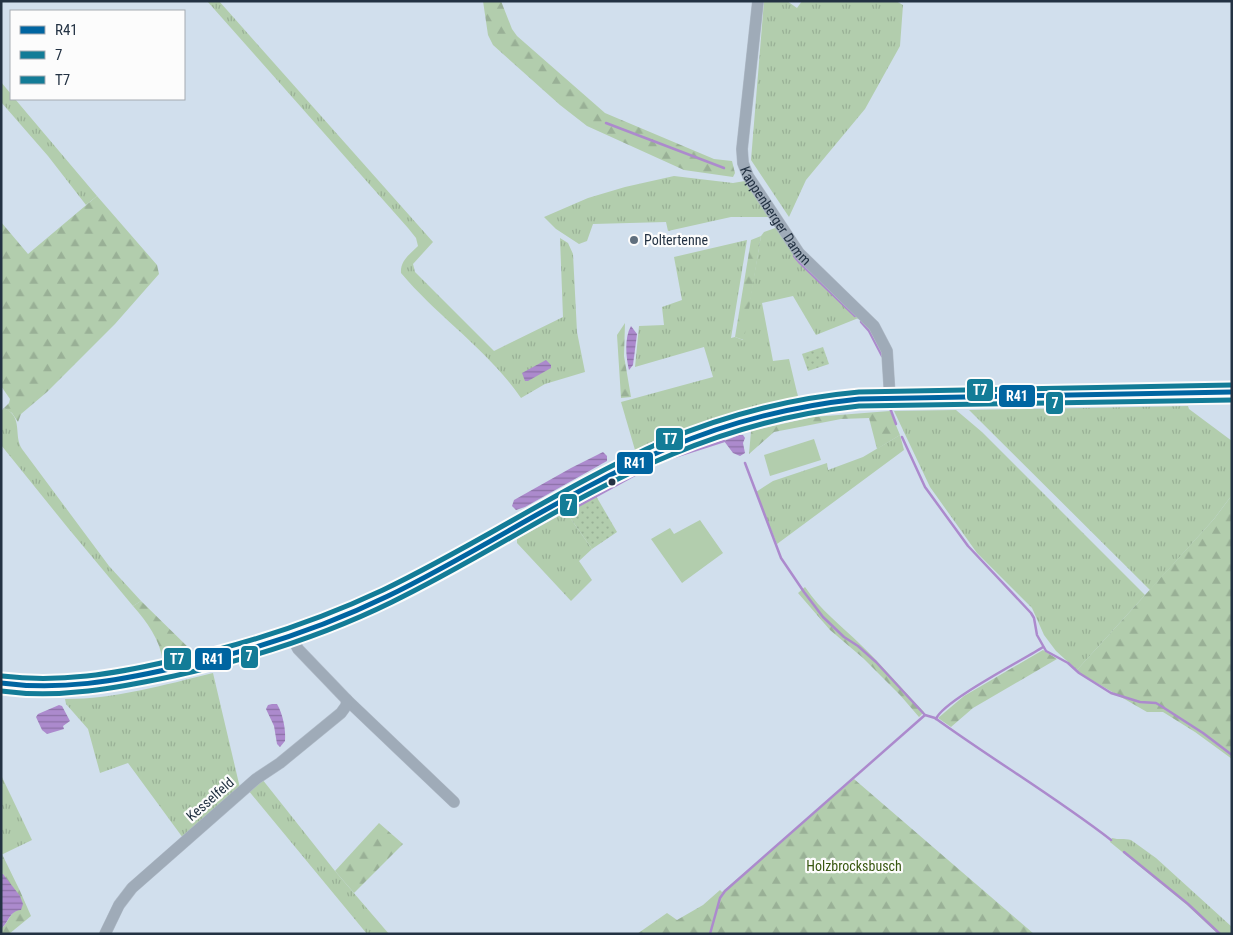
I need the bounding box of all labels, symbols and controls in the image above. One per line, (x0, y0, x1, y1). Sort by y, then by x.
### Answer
legend (10, 10, 185, 100)
text: R41 (55, 21, 78, 39)
text: 7 (55, 46, 62, 64)
text: T7 (55, 71, 70, 89)
street label: Kappenberger Damm (737, 164, 814, 268)
place label: Poltertenne (644, 232, 708, 248)
marker: Poltertenne (628, 234, 640, 246)
line badge: T7 (966, 378, 994, 402)
text: T7 (973, 382, 987, 398)
line badge: R41 (998, 384, 1036, 408)
text: R41 (1006, 388, 1028, 404)
line badge: 7 (1045, 391, 1064, 415)
text: 7 (1051, 395, 1059, 411)
line badge: T7 (655, 427, 684, 451)
text: T7 (663, 431, 677, 447)
line badge: R41 (616, 451, 654, 475)
text: R41 (624, 455, 646, 471)
unlabelled marker (607, 477, 617, 487)
line badge: 7 (559, 493, 578, 517)
text: 7 (565, 497, 573, 513)
line badge: 7 (240, 645, 259, 669)
line badge: T7 (163, 647, 192, 671)
line badge: R41 (194, 647, 232, 671)
text: 7 (245, 648, 253, 664)
text: T7 (170, 651, 184, 667)
text: R41 (202, 651, 224, 667)
street label: Kesselfeld (183, 774, 237, 824)
park label: Holzbrocksbusch (806, 858, 902, 874)

